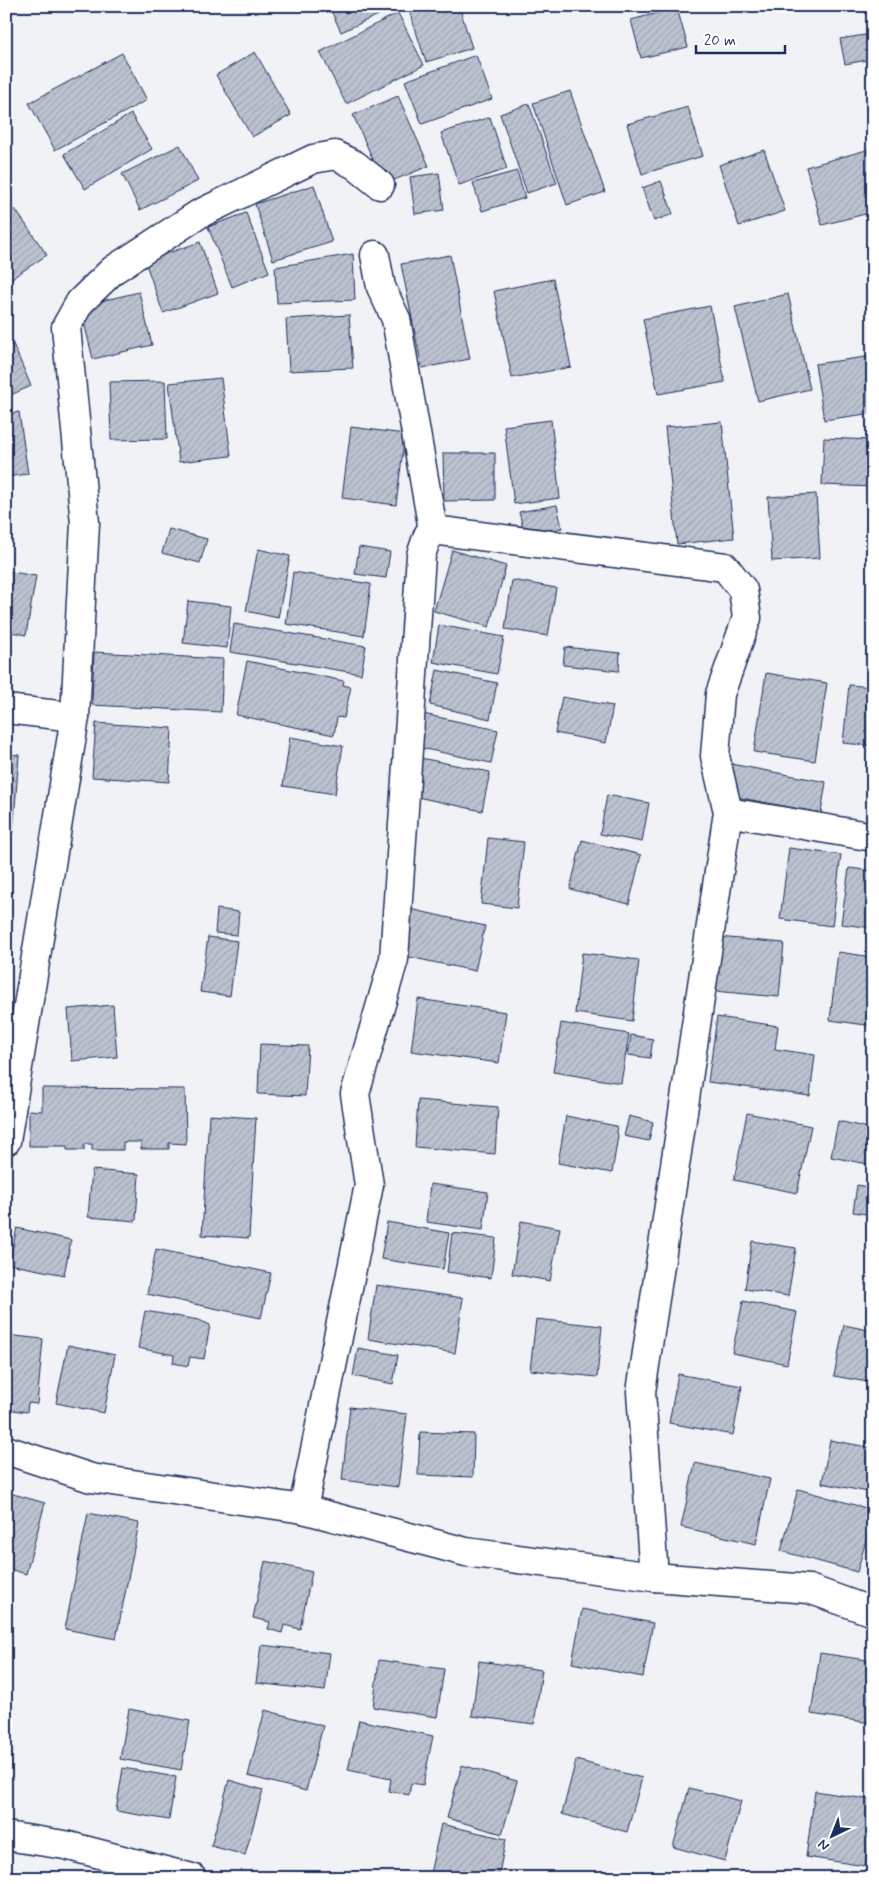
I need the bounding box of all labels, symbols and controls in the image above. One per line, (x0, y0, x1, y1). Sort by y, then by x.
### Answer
scale bar (696, 22, 785, 54)
text: 20 m (704, 31, 736, 51)
north arrow (806, 1812, 856, 1862)
text: N (814, 1835, 833, 1855)

